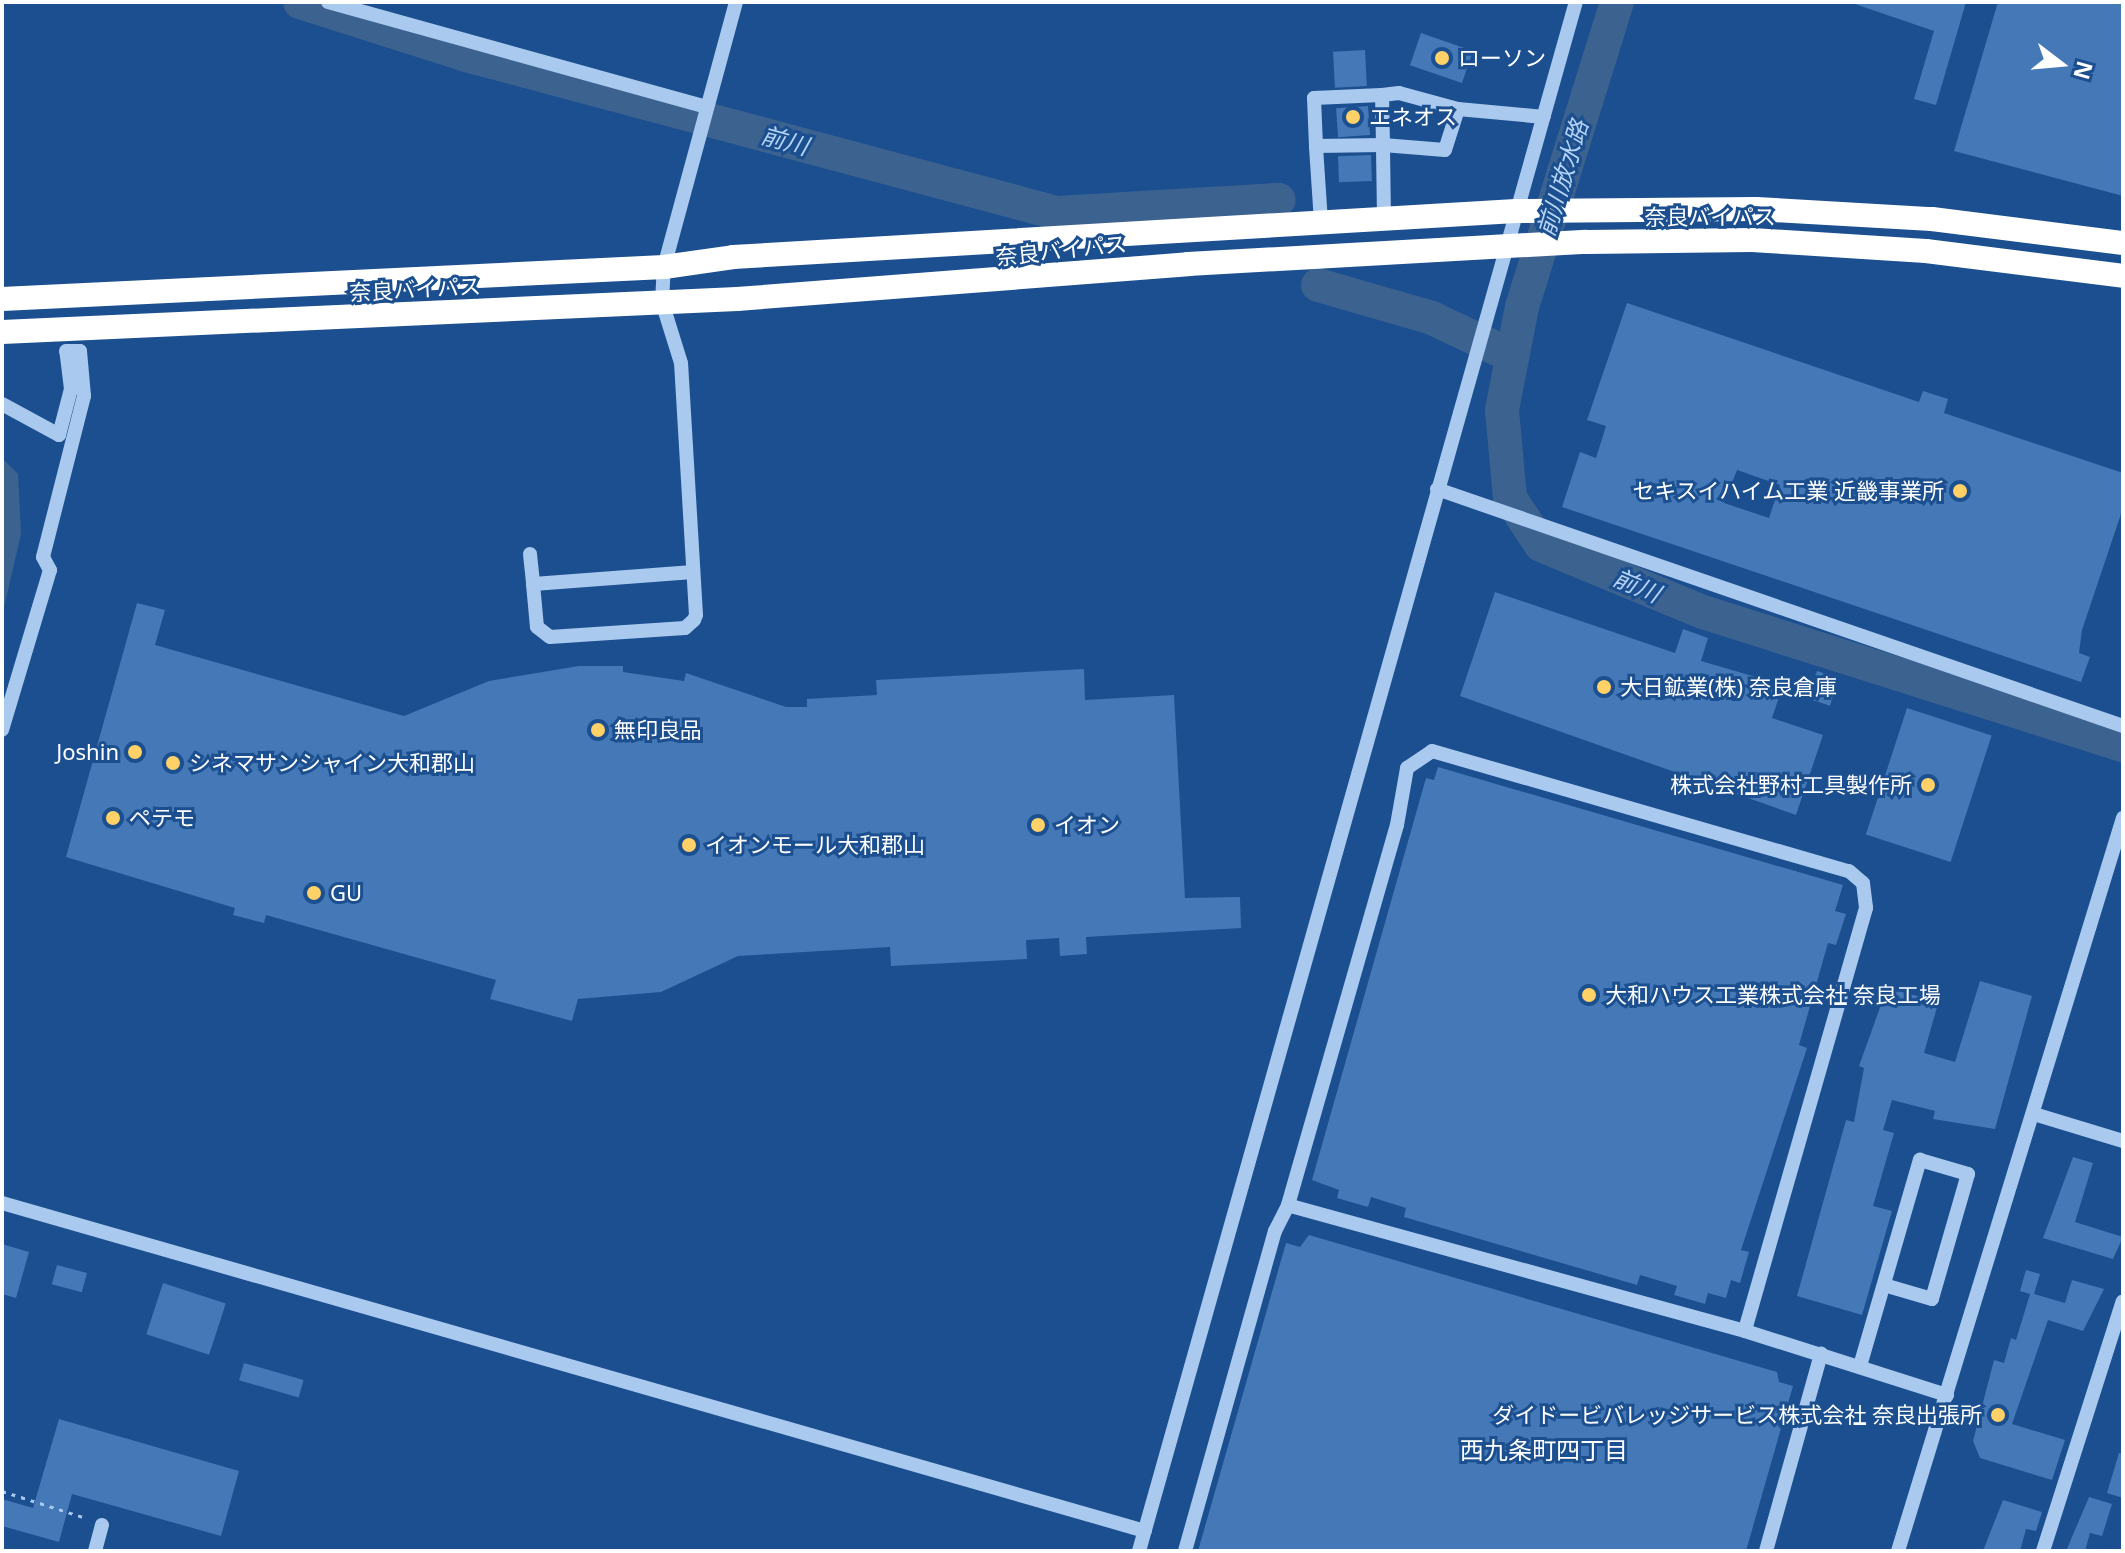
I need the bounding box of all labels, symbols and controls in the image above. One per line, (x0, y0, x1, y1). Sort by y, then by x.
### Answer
north arrow (2021, 24, 2101, 104)
place label: ローソン (1458, 45, 1546, 71)
marker: ローソン (1433, 49, 1451, 67)
text: N (2067, 58, 2101, 83)
place label: エネオス (1369, 104, 1457, 130)
marker: エネオス (1344, 108, 1362, 126)
water label: 前川放水路 (1531, 116, 1593, 240)
water label: 前川 (758, 120, 812, 160)
street label: 奈良バイパス (1644, 204, 1776, 230)
street label: 奈良バイパス (994, 230, 1128, 270)
street label: 奈良バイパス (348, 272, 482, 306)
place label: セキスイハイム工業 近畿事業所 (1630, 478, 1944, 504)
marker: セキスイハイム工業 近畿事業所 (1951, 482, 1969, 500)
water label: 前川 (1609, 562, 1665, 608)
place label: 大日鉱業(株) 奈良倉庫 (1620, 674, 1837, 700)
marker: 大日鉱業(株) 奈良倉庫 (1595, 678, 1613, 696)
place label: 無印良品 (614, 717, 702, 743)
marker: 無印良品 (589, 721, 607, 739)
place label: Joshin (56, 739, 119, 765)
marker: Joshin (126, 743, 144, 761)
place label: シネマサンシャイン大和郡山 (189, 750, 475, 776)
marker: シネマサンシャイン大和郡山 (164, 754, 182, 772)
place label: 株式会社野村工具製作所 (1670, 772, 1912, 798)
marker: 株式会社野村工具製作所 (1919, 776, 1937, 794)
place label: ペテモ (129, 805, 195, 831)
marker: ペテモ (104, 809, 122, 827)
place label: イオン (1054, 812, 1120, 838)
marker: イオン (1029, 816, 1047, 834)
place label: イオンモール大和郡山 (705, 832, 925, 858)
marker: イオンモール大和郡山 (680, 836, 698, 854)
place label: GU (330, 880, 362, 906)
marker: GU (305, 884, 323, 902)
place label: 大和ハウス工業株式会社 奈良工場 (1605, 982, 1941, 1008)
marker: 大和ハウス工業株式会社 奈良工場 (1580, 986, 1598, 1004)
place label: ダイドービバレッジサービス株式会社 奈良出張所 (1492, 1402, 1982, 1428)
marker: ダイドービバレッジサービス株式会社 奈良出張所 (1989, 1406, 2007, 1424)
district label: 西九条町四丁目 (1460, 1436, 1628, 1464)

